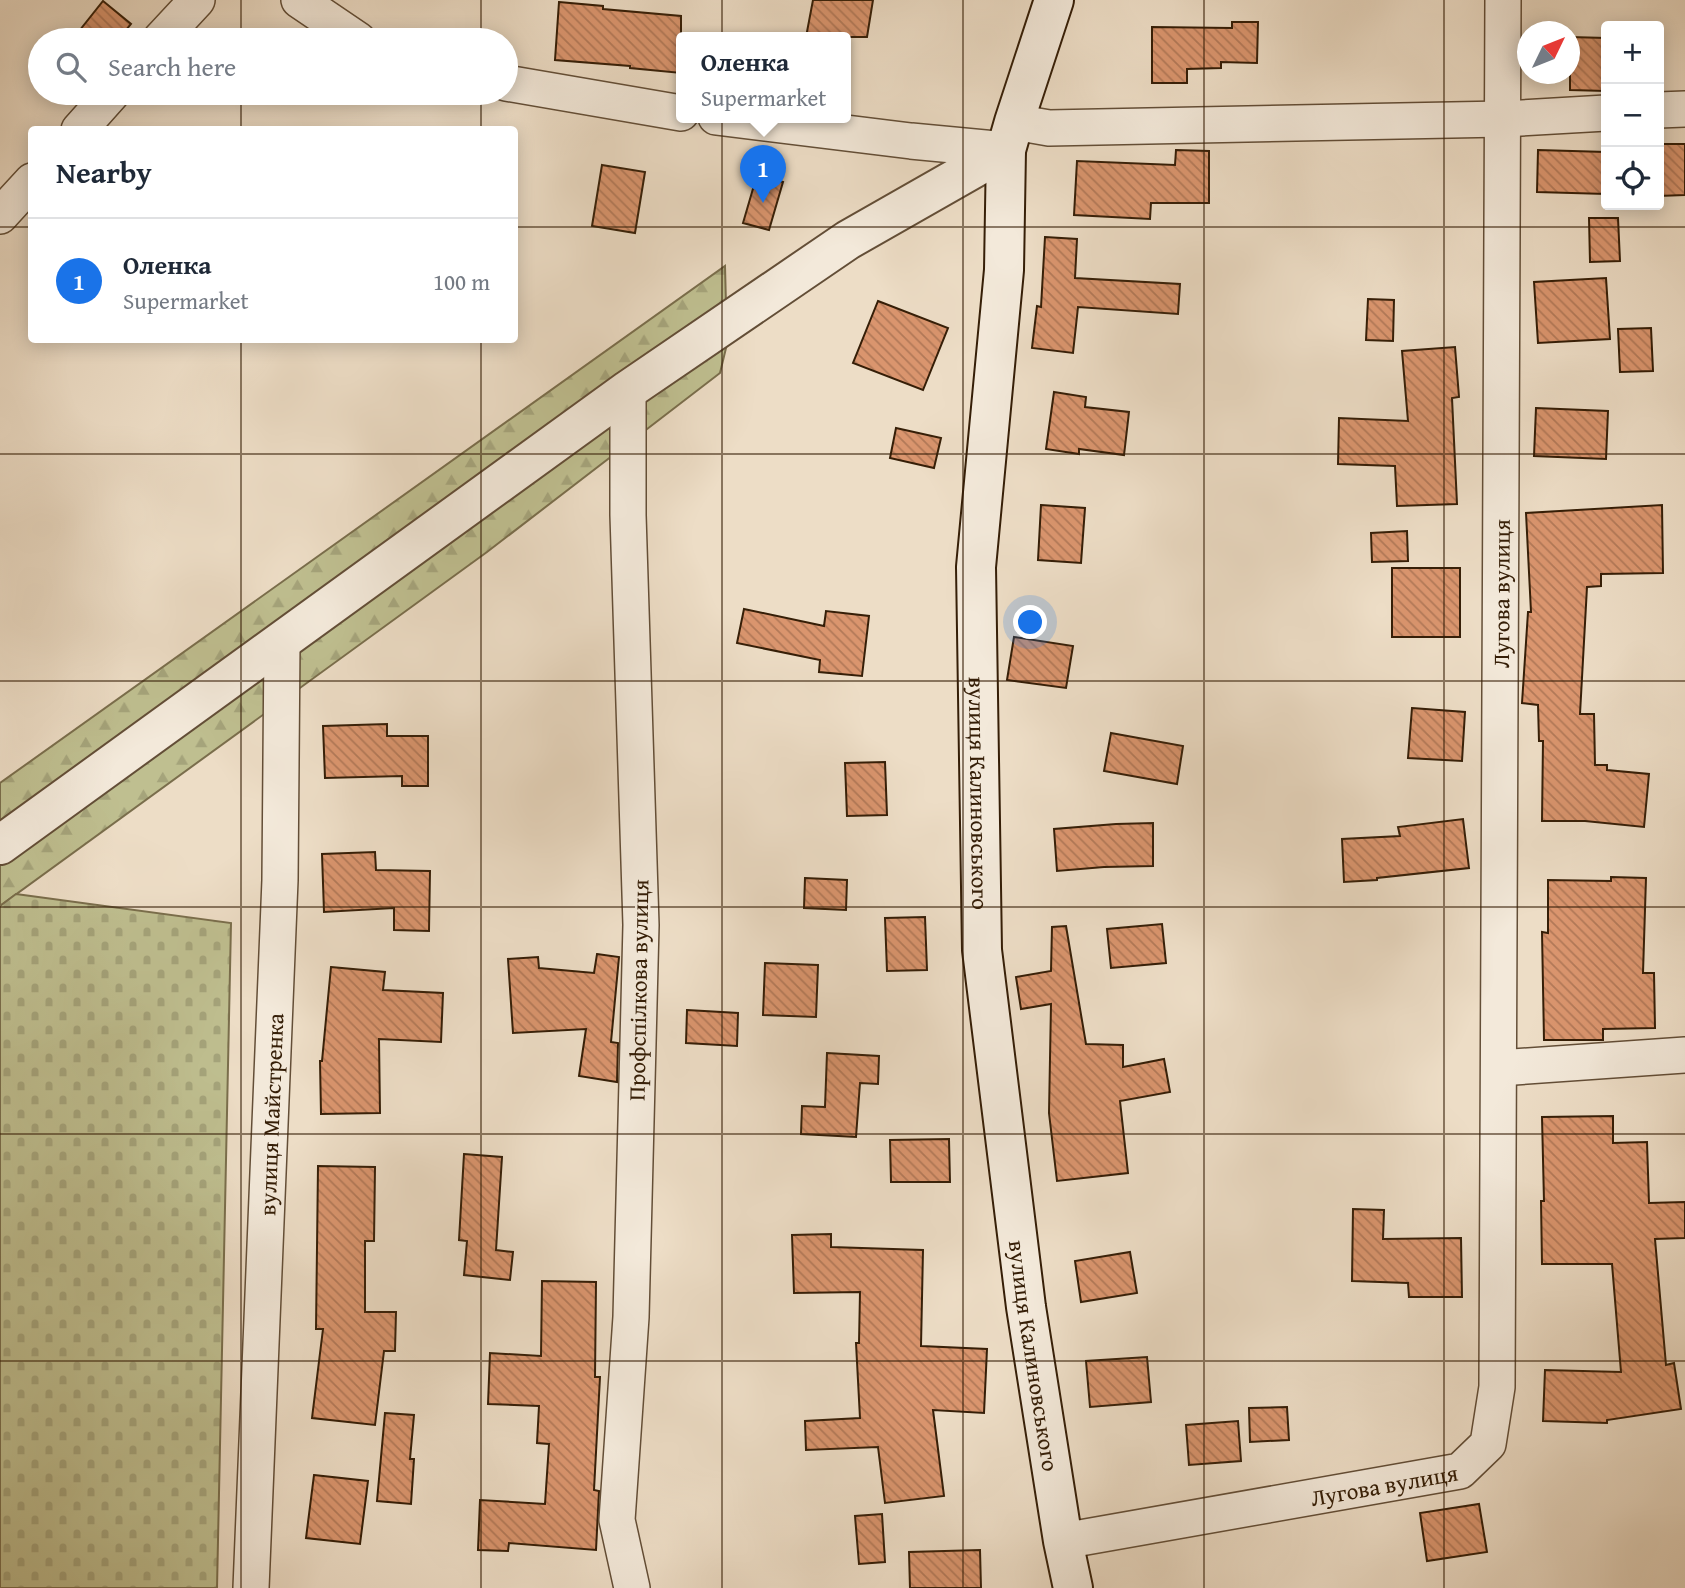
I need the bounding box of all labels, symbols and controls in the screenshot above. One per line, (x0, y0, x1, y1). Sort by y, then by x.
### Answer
north arrow (1517, 21, 1580, 84)
map controls (1601, 21, 1664, 210)
button: + (1601, 21, 1664, 84)
search box (28, 28, 518, 105)
popup (676, 32, 851, 123)
text: Оленка (701, 42, 789, 81)
text: Search here (108, 47, 236, 86)
icon: search (52, 48, 90, 86)
text: Supermarket (701, 81, 826, 114)
button: − (1601, 84, 1664, 147)
pin: 1 (740, 145, 786, 203)
button: locate (1601, 147, 1664, 210)
text: Nearby (56, 150, 152, 194)
text: Оленка (123, 245, 212, 284)
text: 1 (73, 265, 85, 298)
text: 100 m (433, 265, 490, 298)
text: Supermarket (123, 284, 249, 317)
street label: Лугова вулиця (1484, 519, 1517, 668)
your location (1013, 605, 1047, 639)
street label: вулиця Калиновського (961, 676, 998, 910)
street label: Профспілкова вулиця (620, 879, 656, 1101)
street label: вулиця Майстренка (250, 1012, 291, 1216)
street label: вулиця Калиновського (1001, 1238, 1068, 1474)
street label: Лугова вулиця (1308, 1455, 1461, 1514)

